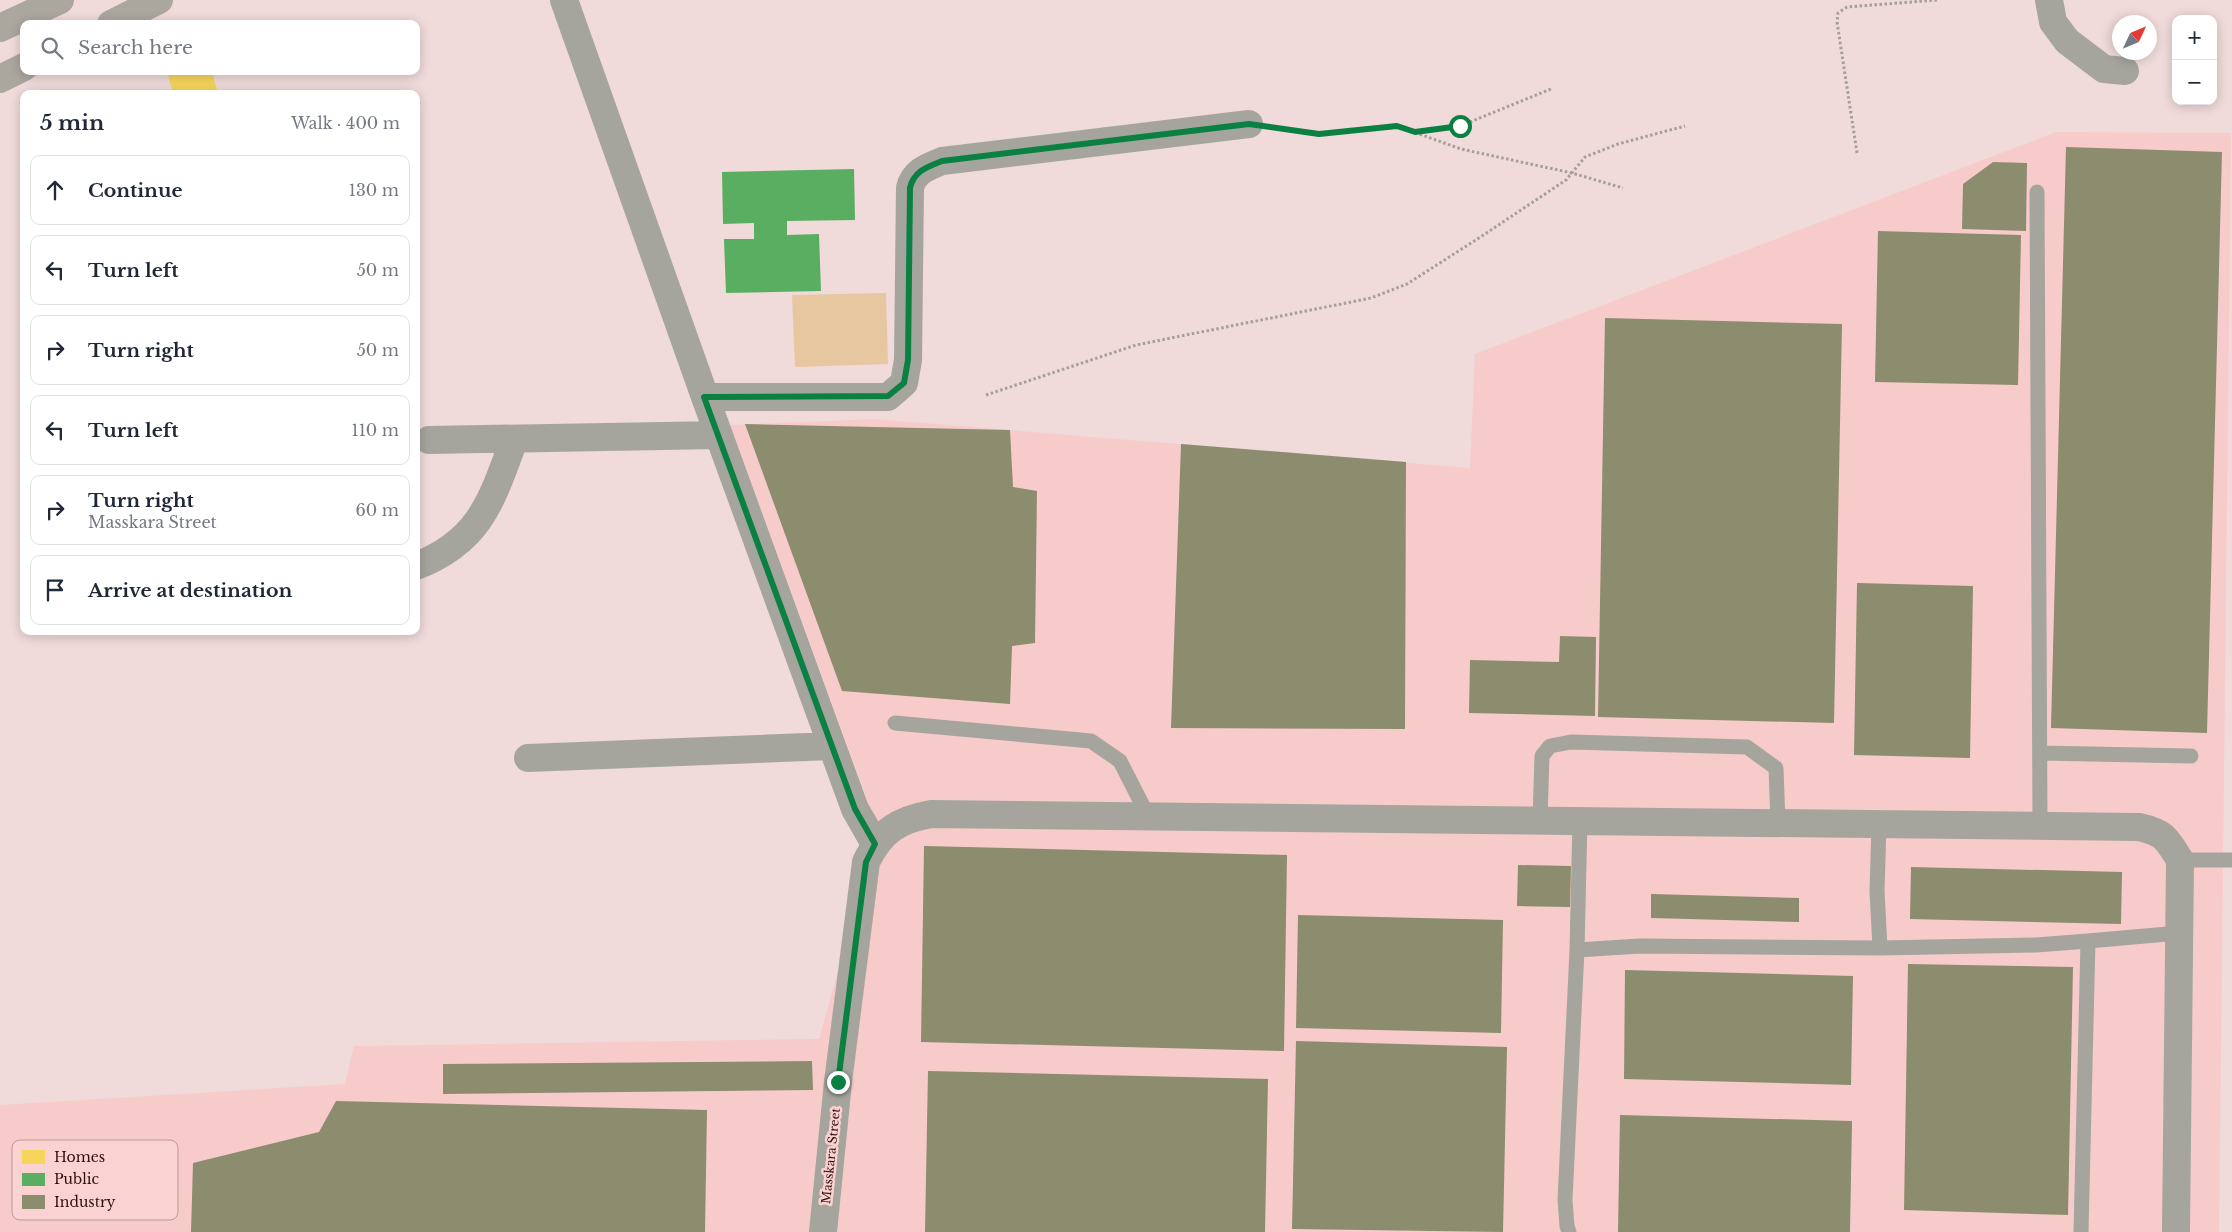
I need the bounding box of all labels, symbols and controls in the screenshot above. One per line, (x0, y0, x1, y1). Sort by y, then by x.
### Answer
north arrow (2112, 15, 2157, 60)
map controls (2172, 15, 2217, 105)
button: + (2172, 15, 2217, 60)
search box (20, 20, 420, 75)
icon: search (38, 34, 66, 62)
text: Search here (78, 36, 193, 59)
button: − (2172, 60, 2217, 105)
text: 5 min (40, 110, 104, 136)
text: Walk · 400 m (291, 113, 400, 133)
route start (1449, 115, 1472, 138)
icon: ahead (41, 176, 69, 204)
text: Continue (88, 179, 183, 202)
text: 130 m (349, 180, 399, 200)
icon: left (41, 256, 69, 284)
text: Turn left (88, 259, 179, 282)
text: 50 m (357, 260, 399, 280)
icon: right (41, 336, 69, 364)
text: Turn right (88, 339, 194, 362)
text: 50 m (357, 340, 399, 360)
icon: left (41, 416, 69, 444)
text: Turn left (88, 419, 179, 442)
text: 110 m (352, 420, 399, 440)
text: Turn right (88, 489, 194, 512)
icon: right (41, 496, 69, 524)
text: 60 m (356, 500, 399, 520)
text: Masskara Street (88, 512, 217, 532)
icon: arrive (41, 576, 69, 604)
text: Arrive at destination (88, 579, 292, 602)
route end (827, 1071, 850, 1094)
street label: Masskara Street (818, 1107, 843, 1205)
legend (12, 1140, 178, 1220)
text: Homes (54, 1148, 105, 1166)
text: Public (54, 1170, 99, 1188)
text: Industry (54, 1193, 116, 1211)

